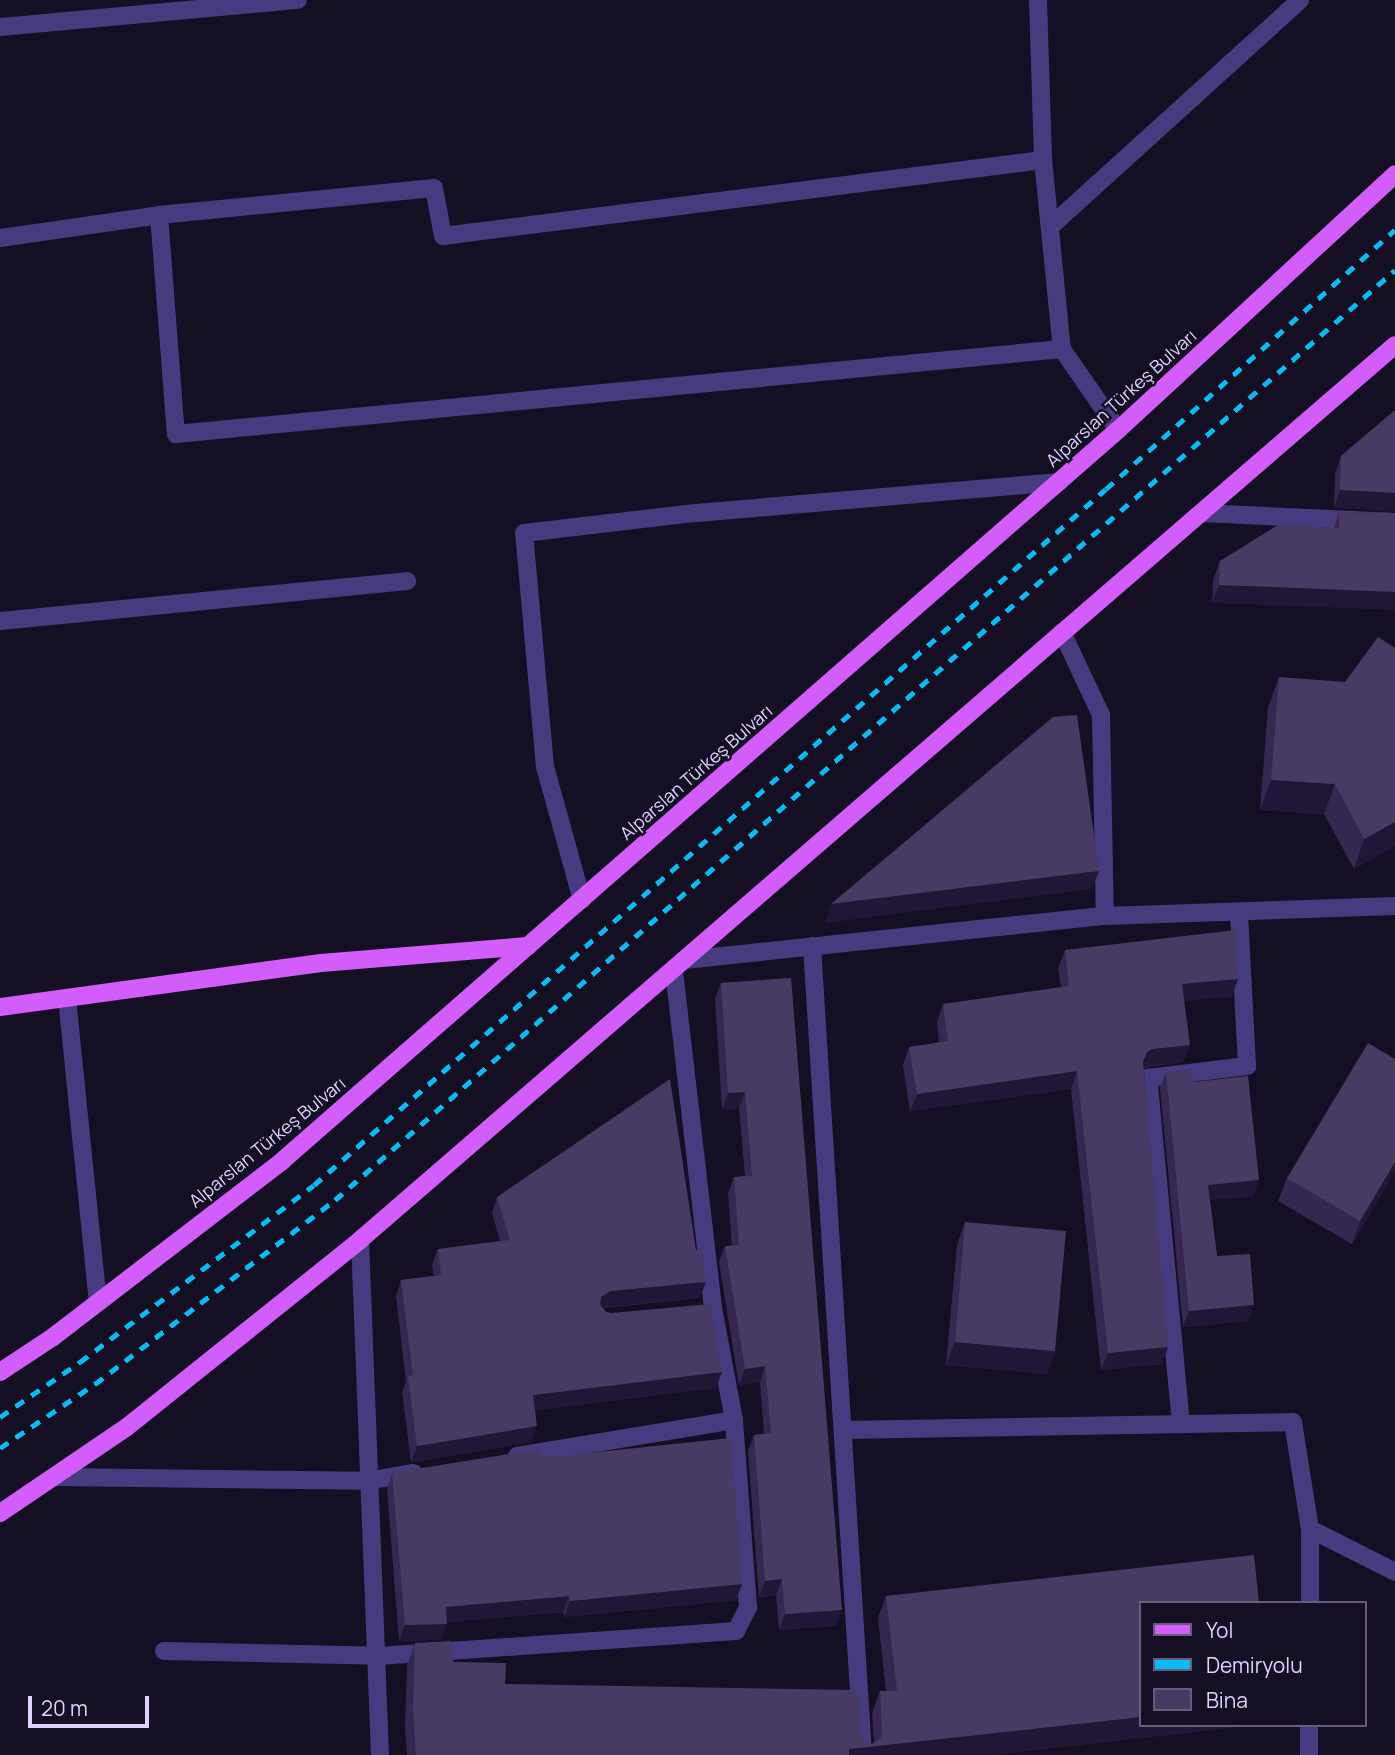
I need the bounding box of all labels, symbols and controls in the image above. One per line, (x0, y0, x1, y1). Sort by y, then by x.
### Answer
street label: Alparslan Türkeş Bulvarı (1041, 325, 1201, 471)
street label: Alparslan Türkeş Bulvarı (615, 700, 777, 844)
street label: Alparslan Türkeş Bulvarı (184, 1072, 350, 1212)
legend (1140, 1601, 1367, 1727)
text: Yol (1206, 1616, 1233, 1644)
text: Demiryolu (1206, 1651, 1303, 1679)
scale bar (32, 1682, 152, 1726)
text: Bina (1206, 1686, 1248, 1714)
text: 20 m (41, 1694, 88, 1722)

